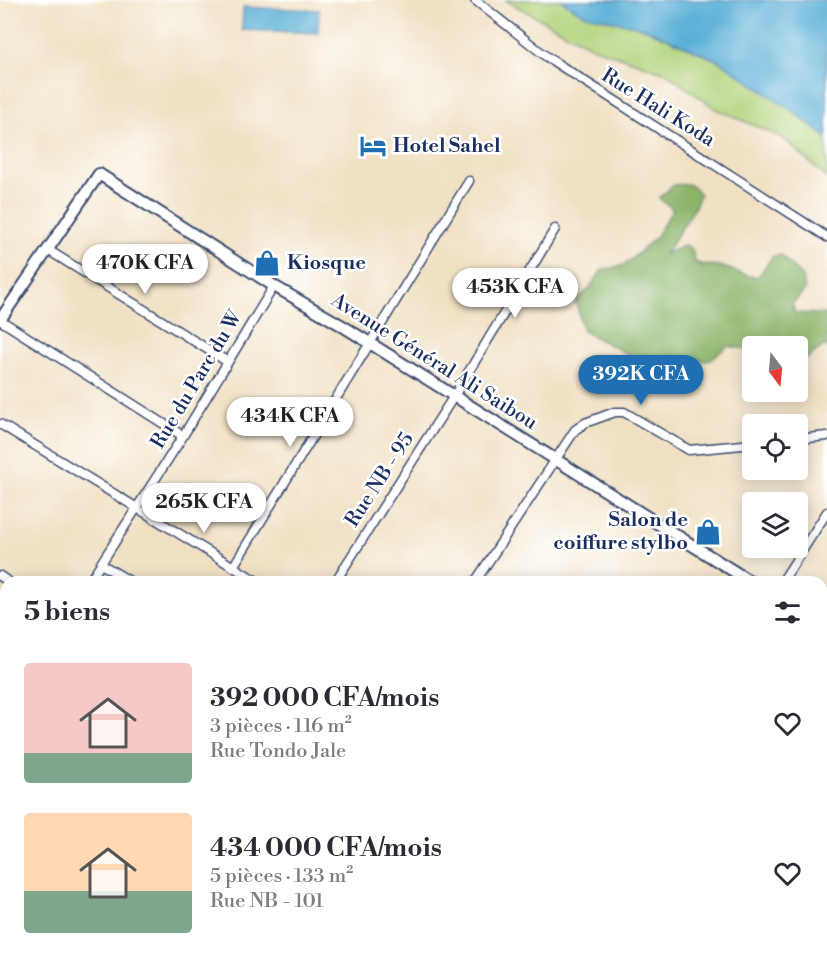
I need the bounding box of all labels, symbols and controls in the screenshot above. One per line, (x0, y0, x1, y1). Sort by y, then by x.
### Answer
street label: Rue Hali Koda (597, 63, 720, 153)
hotel icon: Hotel Sahel (358, 131, 388, 161)
place label: Hotel Sahel (393, 134, 501, 159)
pin: 470K CFA (83, 244, 207, 295)
shop icon: Kiosque (252, 248, 282, 278)
text: 470K CFA (96, 251, 194, 276)
place label: Kiosque (287, 251, 366, 276)
pin: 453K CFA (453, 268, 577, 319)
text: 453K CFA (466, 275, 564, 300)
street label: Avenue Général Ali Saibou (326, 288, 542, 436)
street label: Rue du Parc du W (146, 306, 249, 454)
north arrow (742, 336, 808, 402)
map controls (742, 336, 808, 558)
pin: 392K CFA (579, 355, 703, 406)
text: 392K CFA (592, 362, 690, 387)
pin: 434K CFA (228, 397, 352, 448)
text: 434K CFA (240, 404, 340, 429)
button: locate (742, 414, 808, 480)
street label: Rue NB - 95 (340, 428, 420, 532)
pin: 265K CFA (142, 483, 266, 534)
text: 265K CFA (155, 490, 253, 515)
button: layers (742, 492, 808, 558)
place label: Salon de coiffure stylbo (553, 508, 688, 556)
shop icon: Salon de coiffure stylbo (693, 517, 723, 547)
text: 5 biens (24, 596, 110, 628)
icon: filters (771, 596, 804, 629)
text: 392 000 CFA/mois (210, 682, 439, 714)
icon: home (72, 687, 144, 759)
icon: heart (771, 707, 804, 740)
text: 3 pièces · 116 m² (210, 714, 352, 739)
text: Rue Tondo Jale (210, 739, 346, 764)
text: 434 000 CFA/mois (210, 832, 442, 864)
icon: home (72, 837, 144, 909)
icon: heart (771, 857, 804, 890)
text: 5 pièces · 133 m² (210, 864, 353, 889)
text: Rue NB - 101 (210, 889, 324, 914)

